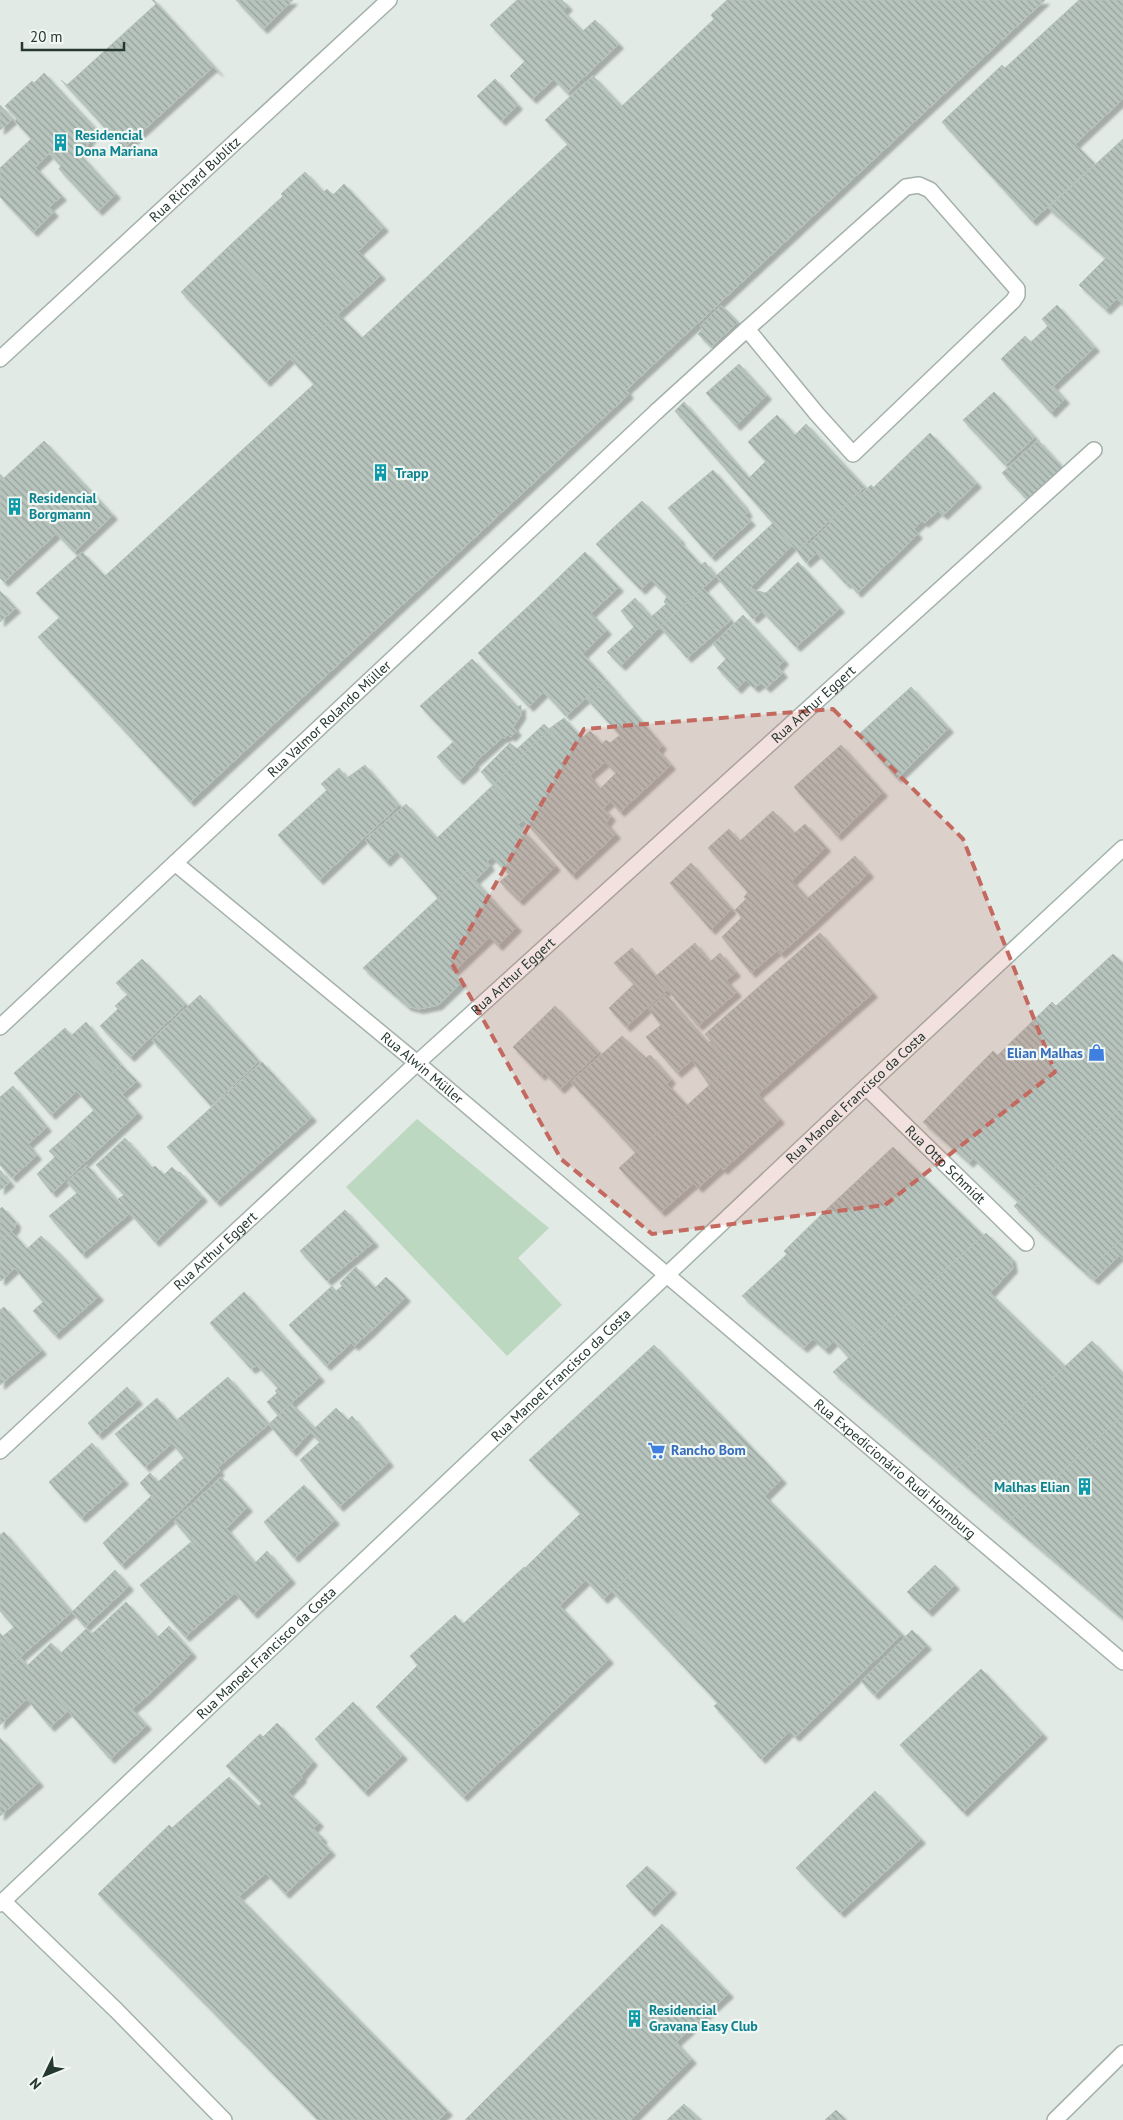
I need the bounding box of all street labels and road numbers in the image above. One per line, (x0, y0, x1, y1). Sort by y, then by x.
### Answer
street label: Rua Richard Bublitz (145, 133, 244, 226)
street label: Rua Valmor Rolando Müller (263, 656, 395, 781)
street label: Rua Arthur Eggert (767, 661, 859, 747)
street label: Rua Arthur Eggert (467, 933, 559, 1019)
street label: Rua Manoel Francisco da Costa (782, 1027, 929, 1167)
street label: Rua Alwin Müller (377, 1028, 467, 1108)
street label: Rua Otto Schmidt (901, 1121, 990, 1208)
street label: Rua Arthur Eggert (170, 1207, 261, 1294)
street label: Rua Manoel Francisco da Costa (487, 1305, 634, 1445)
street label: Rua Expedicionário Rudi Hornburg (810, 1395, 980, 1542)
street label: Rua Manoel Francisco da Costa (193, 1583, 340, 1723)

